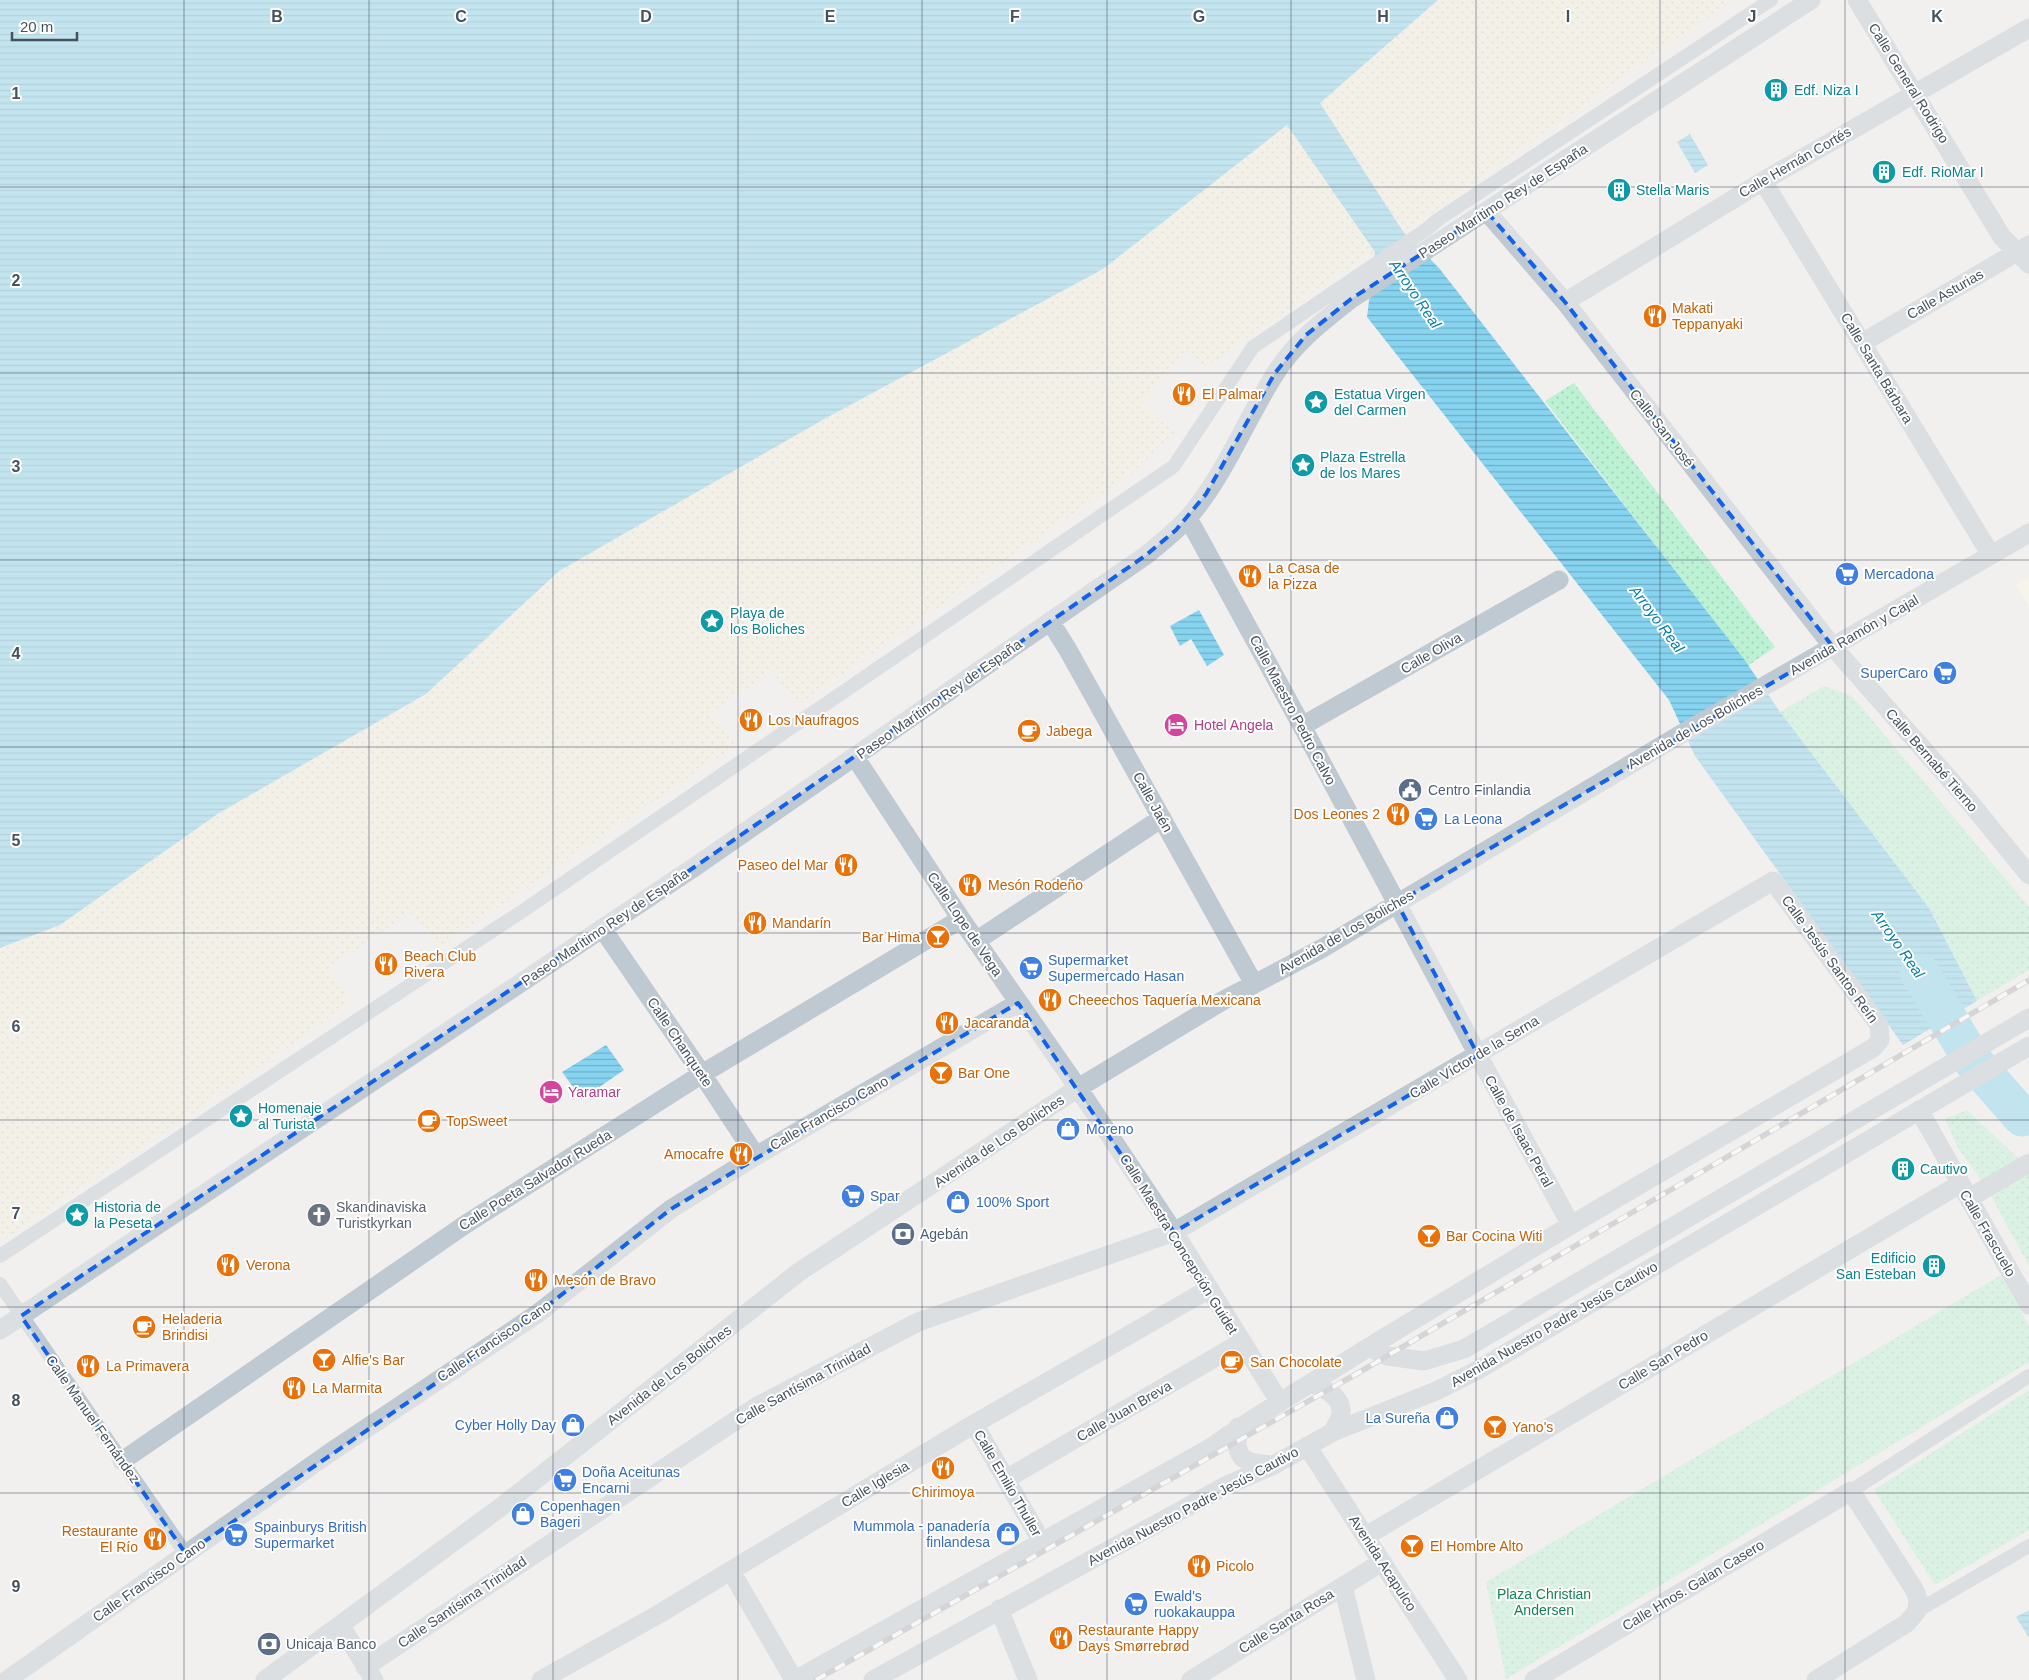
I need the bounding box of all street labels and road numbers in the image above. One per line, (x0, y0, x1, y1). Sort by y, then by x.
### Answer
street label: Calle General Rodrigo (1866, 20, 1953, 146)
street label: Calle Hernán Cortés (1736, 123, 1854, 201)
street label: Paseo Marítimo Rey de España (1416, 140, 1590, 262)
street label: Calle Asturias (1904, 266, 1986, 322)
street label: Calle Santa Bárbara (1838, 310, 1916, 426)
street label: Calle San José (1627, 386, 1697, 470)
street label: Avenida Ramón y Cajal (1787, 592, 1921, 678)
street label: Calle Oliva (1398, 629, 1464, 677)
street label: Calle Maestro Pedro Calvo (1247, 632, 1339, 788)
street label: Paseo Marítimo Rey de España (853, 636, 1025, 762)
street label: Avenida de Los Boliches (1625, 682, 1765, 772)
street label: Calle Bernabé Tierno (1883, 705, 1981, 815)
street label: Calle Jaén (1130, 769, 1176, 835)
street label: Paseo Marítimo Rey de España (519, 865, 692, 989)
street label: Calle Lope de Vega (924, 869, 1006, 979)
street label: Avenida de Los Boliches (1276, 887, 1416, 977)
street label: Calle Jesús Santos Reín (1778, 892, 1882, 1026)
street label: Calle Chanquete (644, 994, 716, 1090)
street label: Calle Víctor de la Serna (1407, 1012, 1542, 1102)
street label: Calle de Isaac Peral (1482, 1072, 1556, 1190)
street label: Calle Francisco Cano (767, 1073, 891, 1153)
street label: Avenida de Los Boliches (931, 1092, 1067, 1190)
street label: Calle Poeta Salvador Rueda (456, 1126, 614, 1234)
street label: Calle Maestra Concepción Guidet (1117, 1151, 1241, 1337)
street label: Calle Frascuelo (1957, 1187, 2019, 1279)
street label: Avenida Nuestro Padre Jesús Cautivo (1448, 1258, 1661, 1390)
street label: Calle Francisco Cano (434, 1297, 554, 1385)
street label: Avenida de Los Boliches (604, 1322, 734, 1428)
street label: Calle San Pedro (1615, 1327, 1711, 1393)
street label: Calle Santísima Trinidad (733, 1340, 873, 1428)
street label: Calle Manuel Fernández (43, 1352, 143, 1486)
street label: Calle Juan Breva (1074, 1377, 1174, 1445)
street label: Calle Emilio Thuller (971, 1427, 1045, 1539)
street label: Avenida Nuestro Padre Jesús Cautivo (1085, 1443, 1301, 1569)
street label: Calle Iglesia (838, 1457, 912, 1510)
street label: Avenida Acapulco (1346, 1512, 1420, 1614)
street label: Calle Francisco Cano (90, 1535, 209, 1625)
street label: Calle Hnos. Galan Casero (1619, 1536, 1767, 1634)
street label: Calle Santísima Trinidad (395, 1553, 529, 1651)
street label: Calle Santa Rosa (1236, 1585, 1337, 1657)

